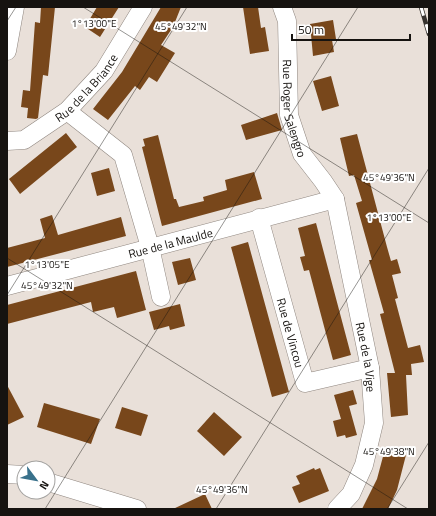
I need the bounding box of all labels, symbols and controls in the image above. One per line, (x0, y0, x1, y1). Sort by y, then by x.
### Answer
text: 1°13'00"E (72, 16, 117, 31)
scale bar (292, 16, 410, 42)
text: 45°49'32"N (155, 19, 207, 34)
text: 50 m (298, 20, 324, 39)
street label: Rue de la Briance (51, 50, 122, 126)
street label: Rue Roger Salengro (278, 59, 312, 160)
text: 45°49'36"N (363, 170, 415, 185)
text: 1°13'00"E (367, 210, 412, 225)
street label: Rue de la Maulde (126, 222, 215, 263)
text: 1°13'05"E (25, 257, 70, 272)
text: 45°49'32"N (21, 278, 73, 293)
street label: Rue de Vincou (272, 296, 310, 370)
street label: Rue de la Vige (351, 320, 381, 393)
text: 45°49'38"N (363, 444, 415, 459)
north arrow (16, 460, 56, 500)
text: N (36, 478, 53, 493)
text: 45°49'36"N (196, 482, 248, 497)

